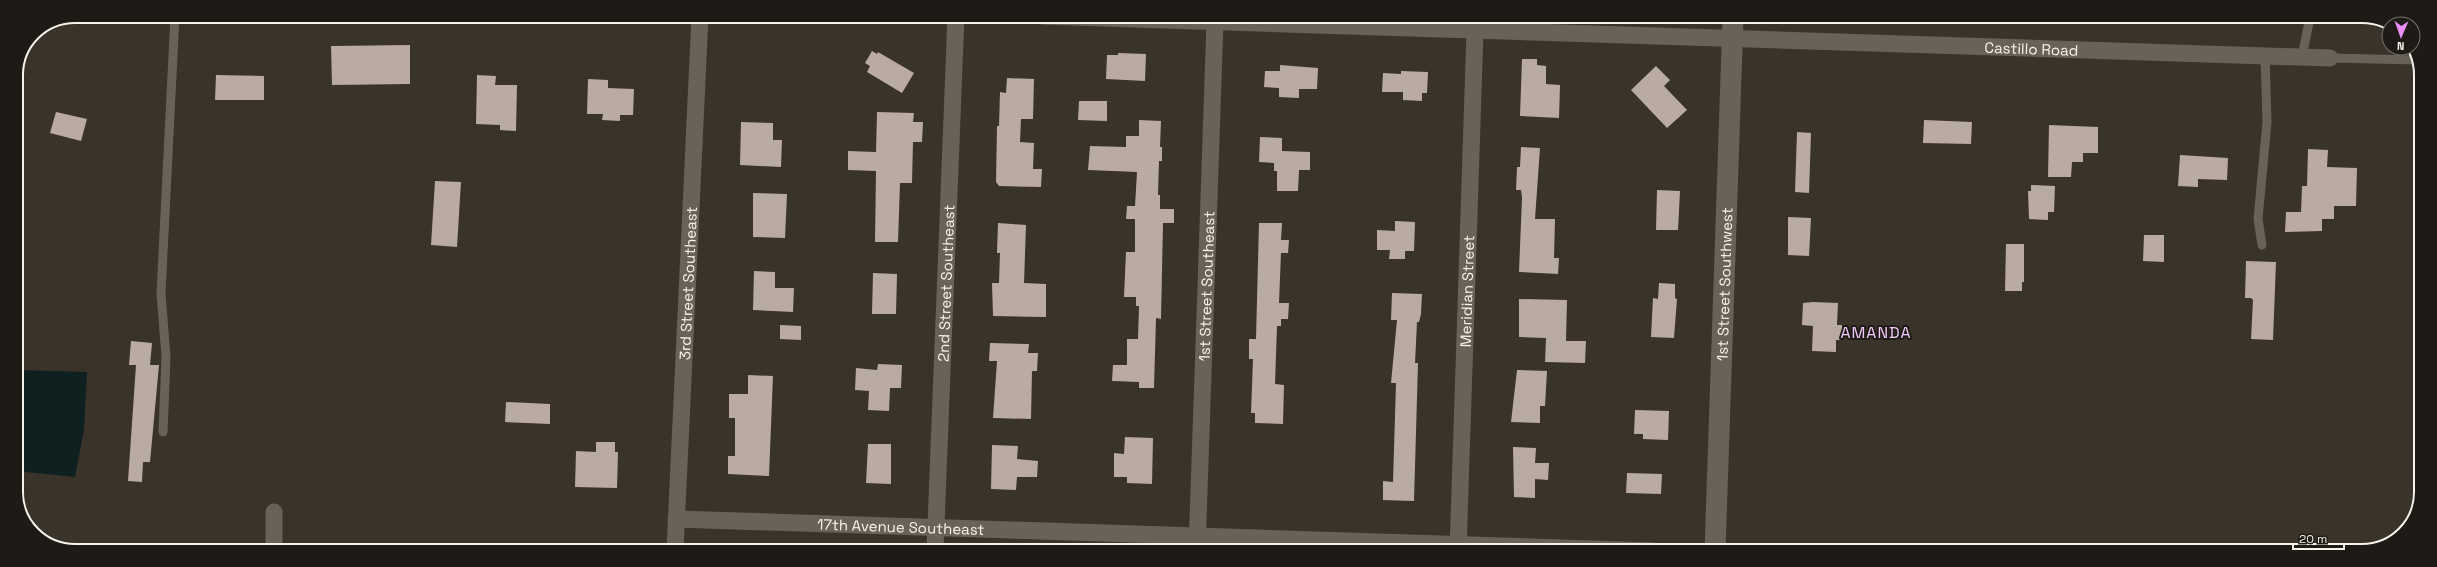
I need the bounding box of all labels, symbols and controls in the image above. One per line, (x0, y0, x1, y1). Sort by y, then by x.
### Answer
north arrow (2381, 16, 2421, 56)
street label: Castillo Road (1984, 37, 2079, 59)
text: N (2397, 39, 2405, 53)
street label: 2nd Street Southeast (933, 204, 958, 362)
street label: 3rd Street Southeast (674, 206, 701, 360)
street label: 1st Street Southwest (1712, 207, 1736, 361)
street label: 1st Street Southeast (1194, 211, 1218, 362)
street label: Meridian Street (1455, 235, 1478, 348)
district label: AMANDA (1840, 322, 1912, 343)
street label: 17th Avenue Southeast (817, 514, 985, 539)
scale bar (2293, 525, 2344, 551)
text: 20 m (2299, 531, 2327, 547)

